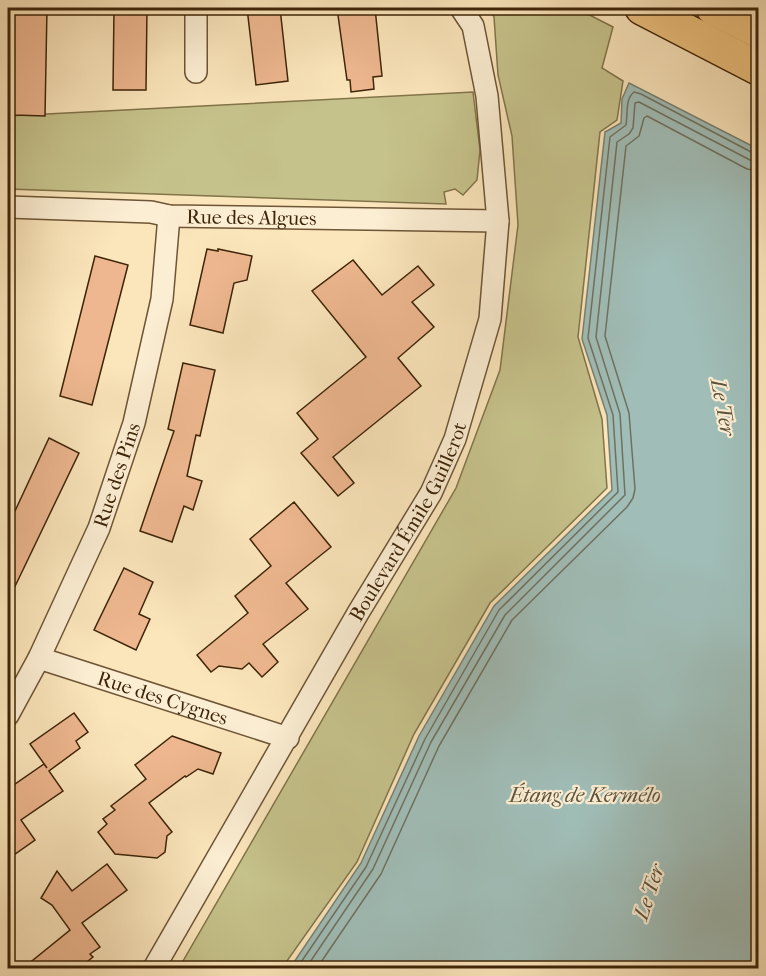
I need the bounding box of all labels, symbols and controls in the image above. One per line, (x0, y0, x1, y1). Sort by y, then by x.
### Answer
street label: Rue des Algues (186, 205, 317, 230)
water label: Le Ter (705, 375, 741, 439)
street label: Boulevard Émile Guillerot (344, 419, 471, 625)
street label: Rue des Pins (89, 420, 145, 530)
street label: Rue des Cygnes (95, 666, 231, 729)
water label: Étang de Kermélo (507, 782, 661, 807)
water label: Le Ter (628, 860, 670, 925)

